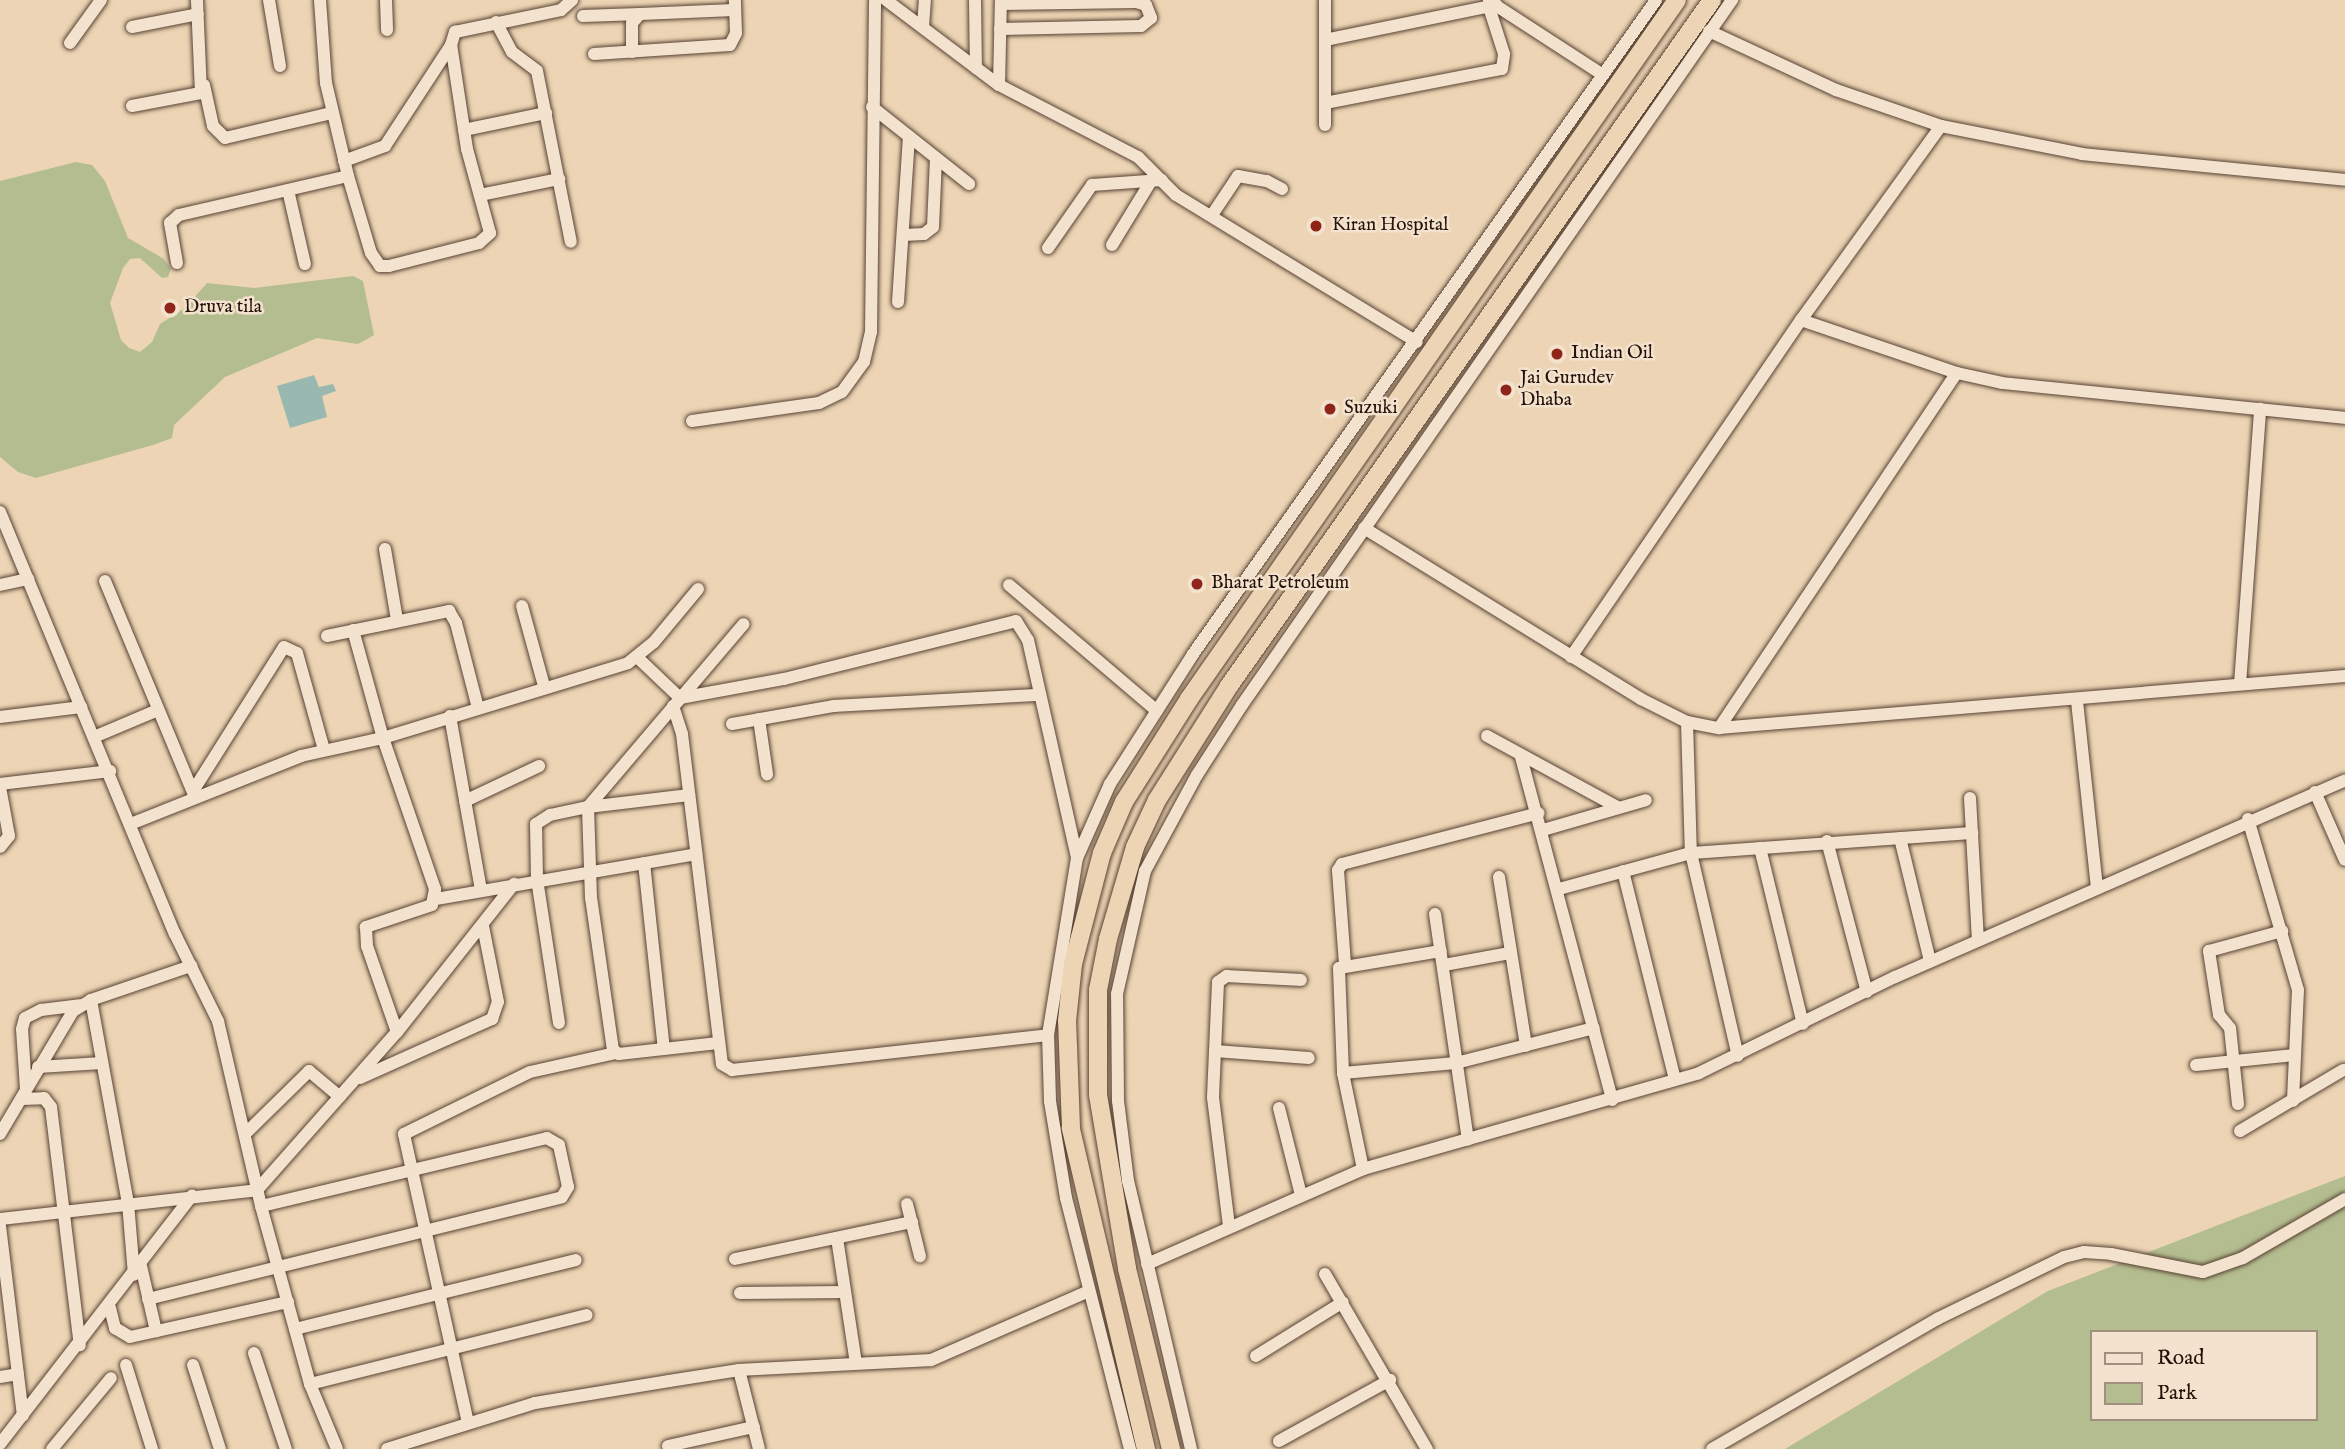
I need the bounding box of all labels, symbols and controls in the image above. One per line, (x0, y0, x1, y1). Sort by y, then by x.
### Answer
place label: Kiran Hospital (1332, 215, 1448, 237)
marker: Kiran Hospital (1306, 216, 1326, 236)
place label: Druva tila (184, 297, 262, 319)
marker: Druva tila (162, 300, 178, 316)
place label: Indian Oil (1571, 343, 1653, 365)
marker: Indian Oil (1549, 346, 1565, 362)
place label: Jai Gurudev Dhaba (1520, 368, 1614, 412)
marker: Jai Gurudev Dhaba (1498, 382, 1514, 398)
place label: Suzuki (1344, 398, 1397, 420)
marker: Suzuki (1322, 401, 1338, 417)
place label: Bharat Petroleum (1211, 573, 1349, 595)
marker: Bharat Petroleum (1189, 576, 1205, 592)
legend (2090, 1330, 2317, 1421)
text: Road (2157, 1345, 2204, 1372)
text: Park (2157, 1380, 2197, 1407)

